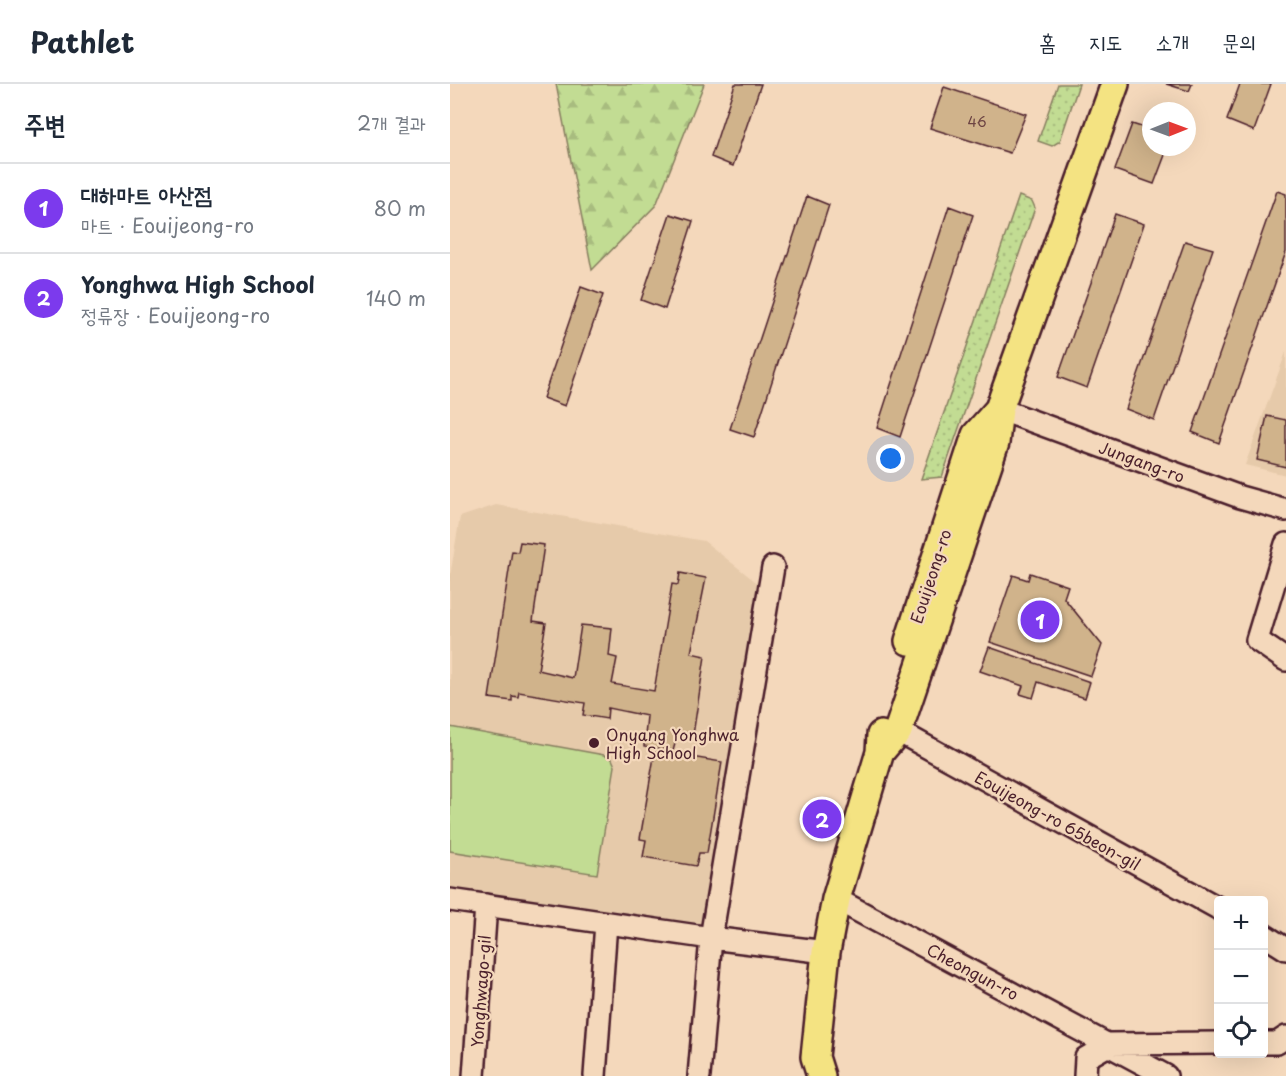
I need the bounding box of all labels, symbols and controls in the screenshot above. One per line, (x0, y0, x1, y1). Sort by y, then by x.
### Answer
text: Pathlet (30, 20, 134, 63)
text: 홈 (1039, 25, 1056, 57)
text: 지도 (1089, 25, 1122, 57)
text: 소개 (1155, 25, 1189, 57)
text: 문의 (1222, 25, 1256, 57)
north arrow (1142, 102, 1196, 156)
text: 주변 (24, 104, 66, 143)
text: 2개 결과 (357, 108, 426, 138)
house number: 46 (967, 111, 987, 132)
text: 대하마트 아산점 (81, 177, 212, 210)
text: 1 (39, 193, 48, 223)
text: 80 m (374, 193, 426, 223)
text: 마트 · Eouijeong-ro (81, 210, 254, 240)
text: Yonghwa High School (81, 267, 315, 300)
text: 2 (36, 283, 51, 313)
text: 140 m (366, 283, 426, 313)
text: 정류장 · Eouijeong-ro (81, 300, 270, 330)
street label: Jungang-ro (1096, 434, 1188, 488)
your location (876, 444, 905, 473)
street label: Eouijeong-ro (903, 526, 957, 626)
pin: 1 (1020, 598, 1060, 642)
place label: Onyang Yonghwa High School (606, 722, 739, 764)
marker: Onyang Yonghwa High School (587, 736, 601, 750)
street label: Eouijeong-ro 65beon-gil (971, 764, 1145, 876)
pin: 2 (802, 796, 842, 842)
map controls (1214, 896, 1268, 1058)
button: + (1214, 896, 1268, 950)
street label: Yonghwago-gil (464, 934, 496, 1048)
street label: Cheongun-ro (923, 937, 1023, 1005)
button: − (1214, 950, 1268, 1004)
button: locate (1214, 1004, 1268, 1058)

